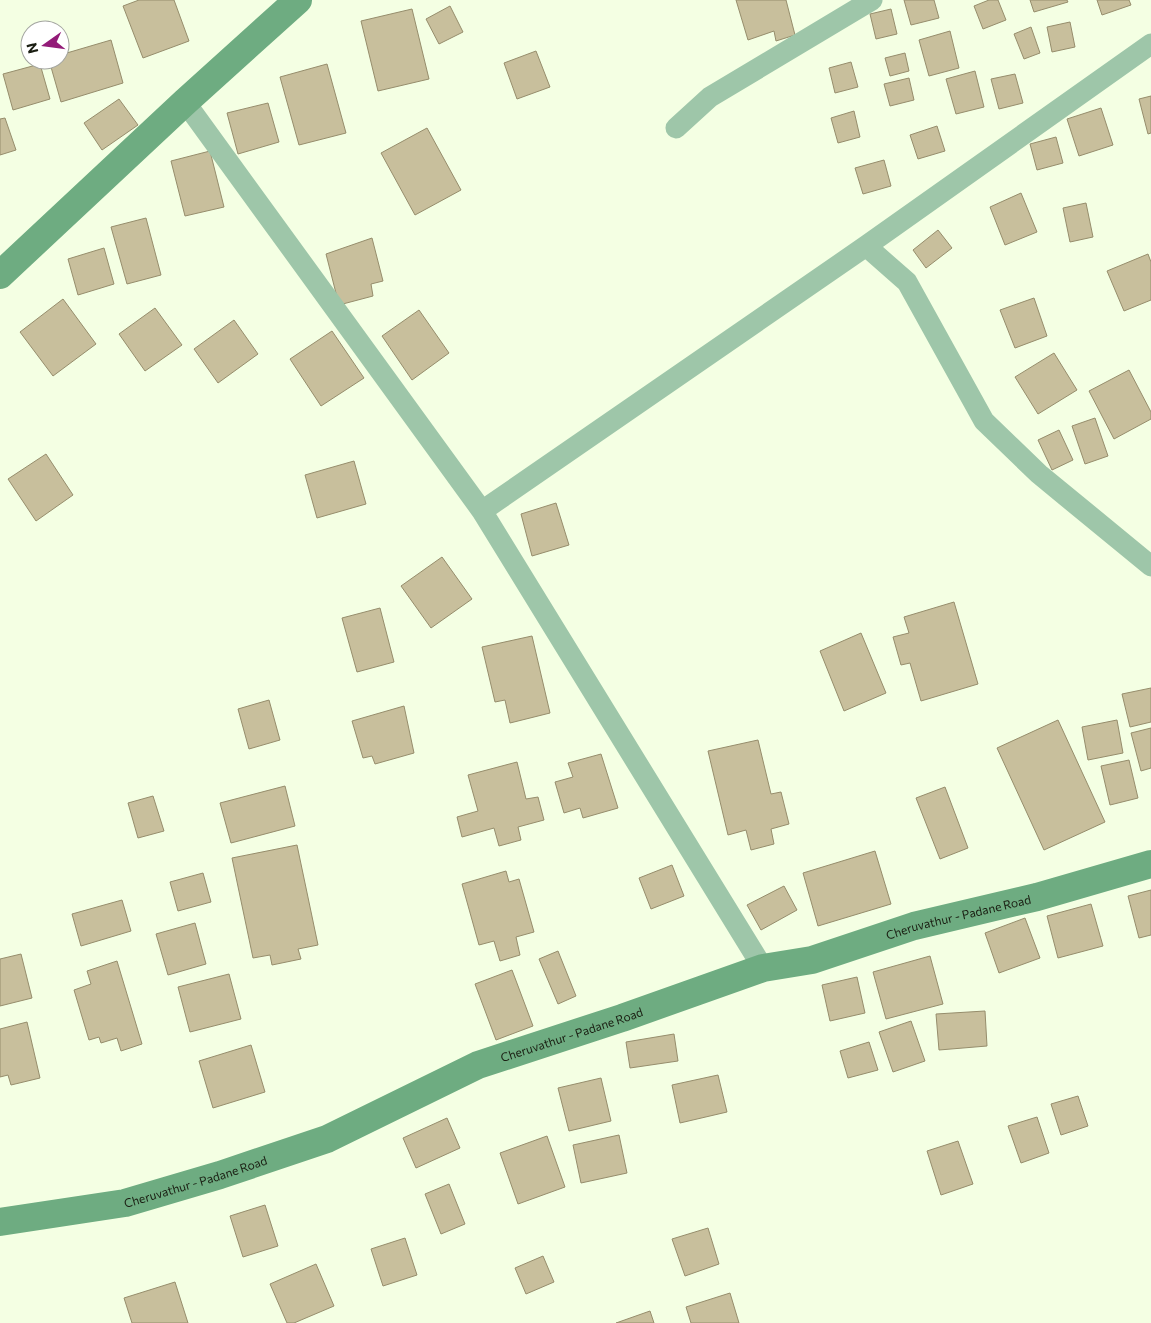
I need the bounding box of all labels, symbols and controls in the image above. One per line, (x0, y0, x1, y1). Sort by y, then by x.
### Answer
north arrow (20, 20, 70, 70)
text: N (22, 41, 41, 55)
street label: Cheruvathur - Padane Road (884, 892, 1032, 942)
street label: Cheruvathur - Padane Road (499, 1004, 645, 1064)
street label: Cheruvathur - Padane Road (122, 1153, 269, 1210)

